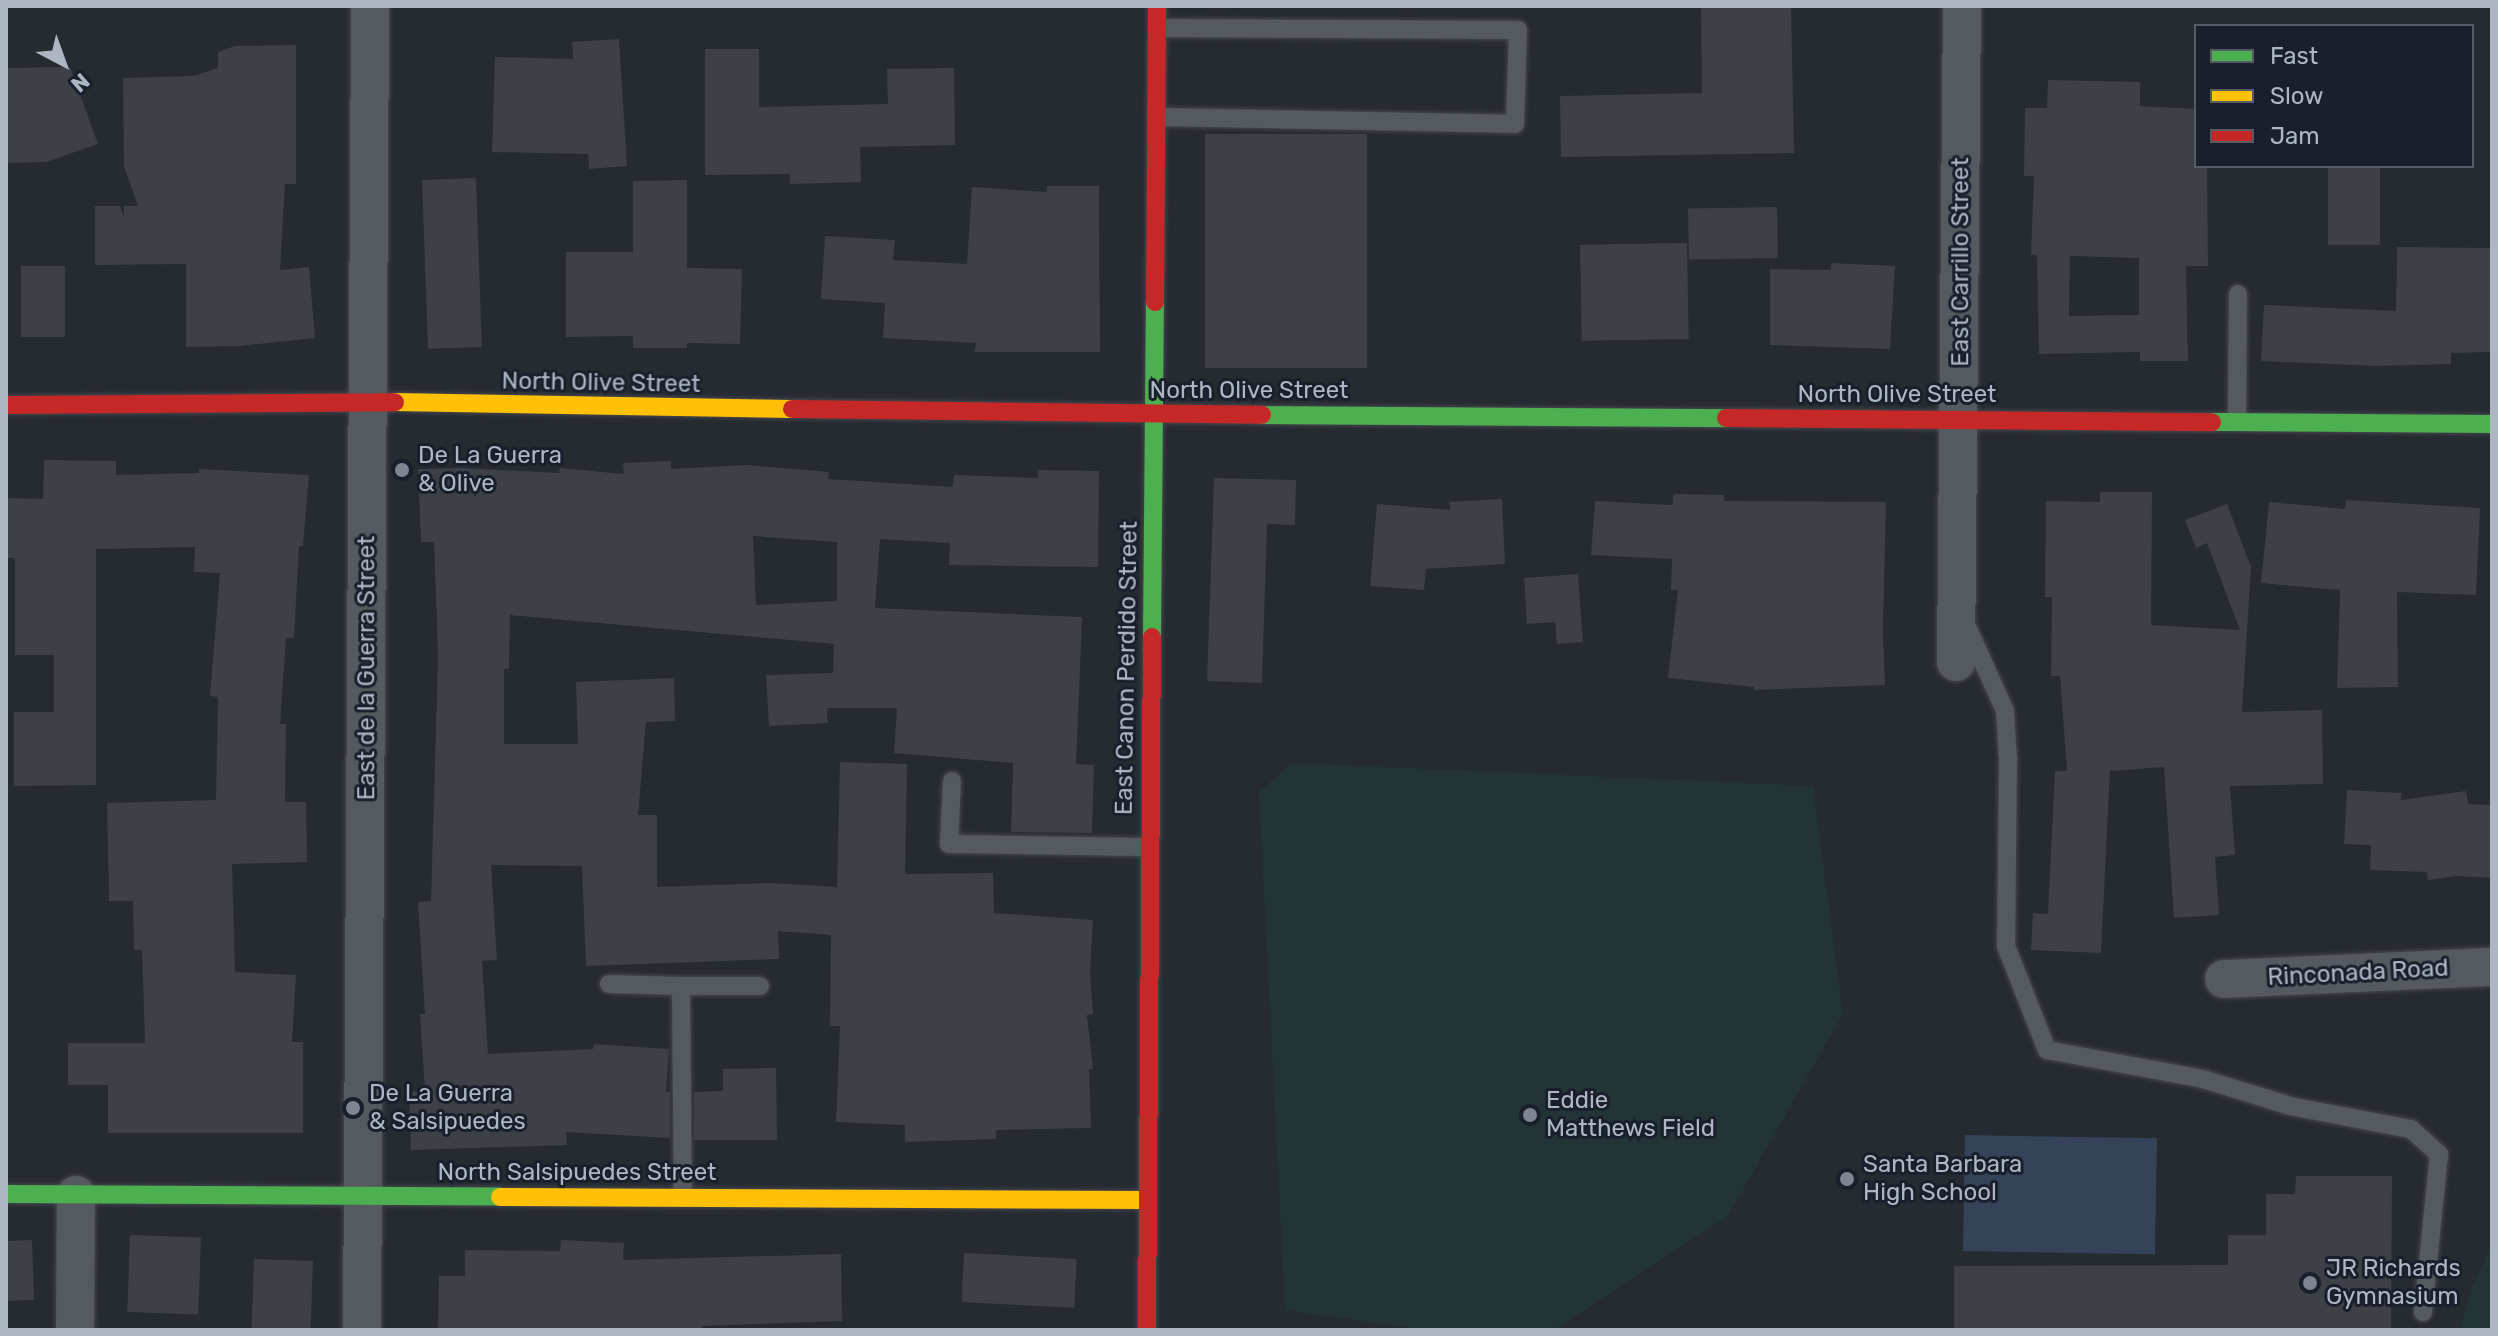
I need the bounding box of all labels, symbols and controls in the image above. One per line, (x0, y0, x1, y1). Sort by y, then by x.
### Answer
north arrow (24, 24, 104, 104)
legend (2194, 24, 2474, 168)
text: Fast (2270, 42, 2318, 70)
text: N (65, 67, 95, 98)
text: Slow (2270, 82, 2323, 110)
text: Jam (2270, 122, 2320, 150)
street label: East Carrillo Street (1947, 157, 1975, 367)
street label: North Olive Street (501, 367, 701, 399)
street label: North Olive Street (1150, 377, 1348, 405)
street label: North Olive Street (1798, 381, 1996, 409)
place label: De La Guerra & Olive (418, 442, 562, 498)
marker: De La Guerra & Olive (393, 461, 411, 479)
street label: East Canon Perdido Street (1110, 521, 1144, 815)
street label: East de la Guerra Street (353, 536, 381, 800)
street label: Rinconada Road (2267, 954, 2449, 992)
place label: De La Guerra & Salsipuedes (369, 1080, 526, 1136)
place label: Eddie Matthews Field (1546, 1087, 1715, 1143)
marker: De La Guerra & Salsipuedes (344, 1099, 362, 1117)
marker: Eddie Matthews Field (1521, 1106, 1539, 1124)
place label: Santa Barbara High School (1863, 1151, 2022, 1207)
street label: North Salsipuedes Street (438, 1159, 716, 1187)
marker: Santa Barbara High School (1838, 1170, 1856, 1188)
place label: JR Richards Gymnasium (2326, 1255, 2461, 1311)
marker: JR Richards Gymnasium (2301, 1274, 2319, 1292)

